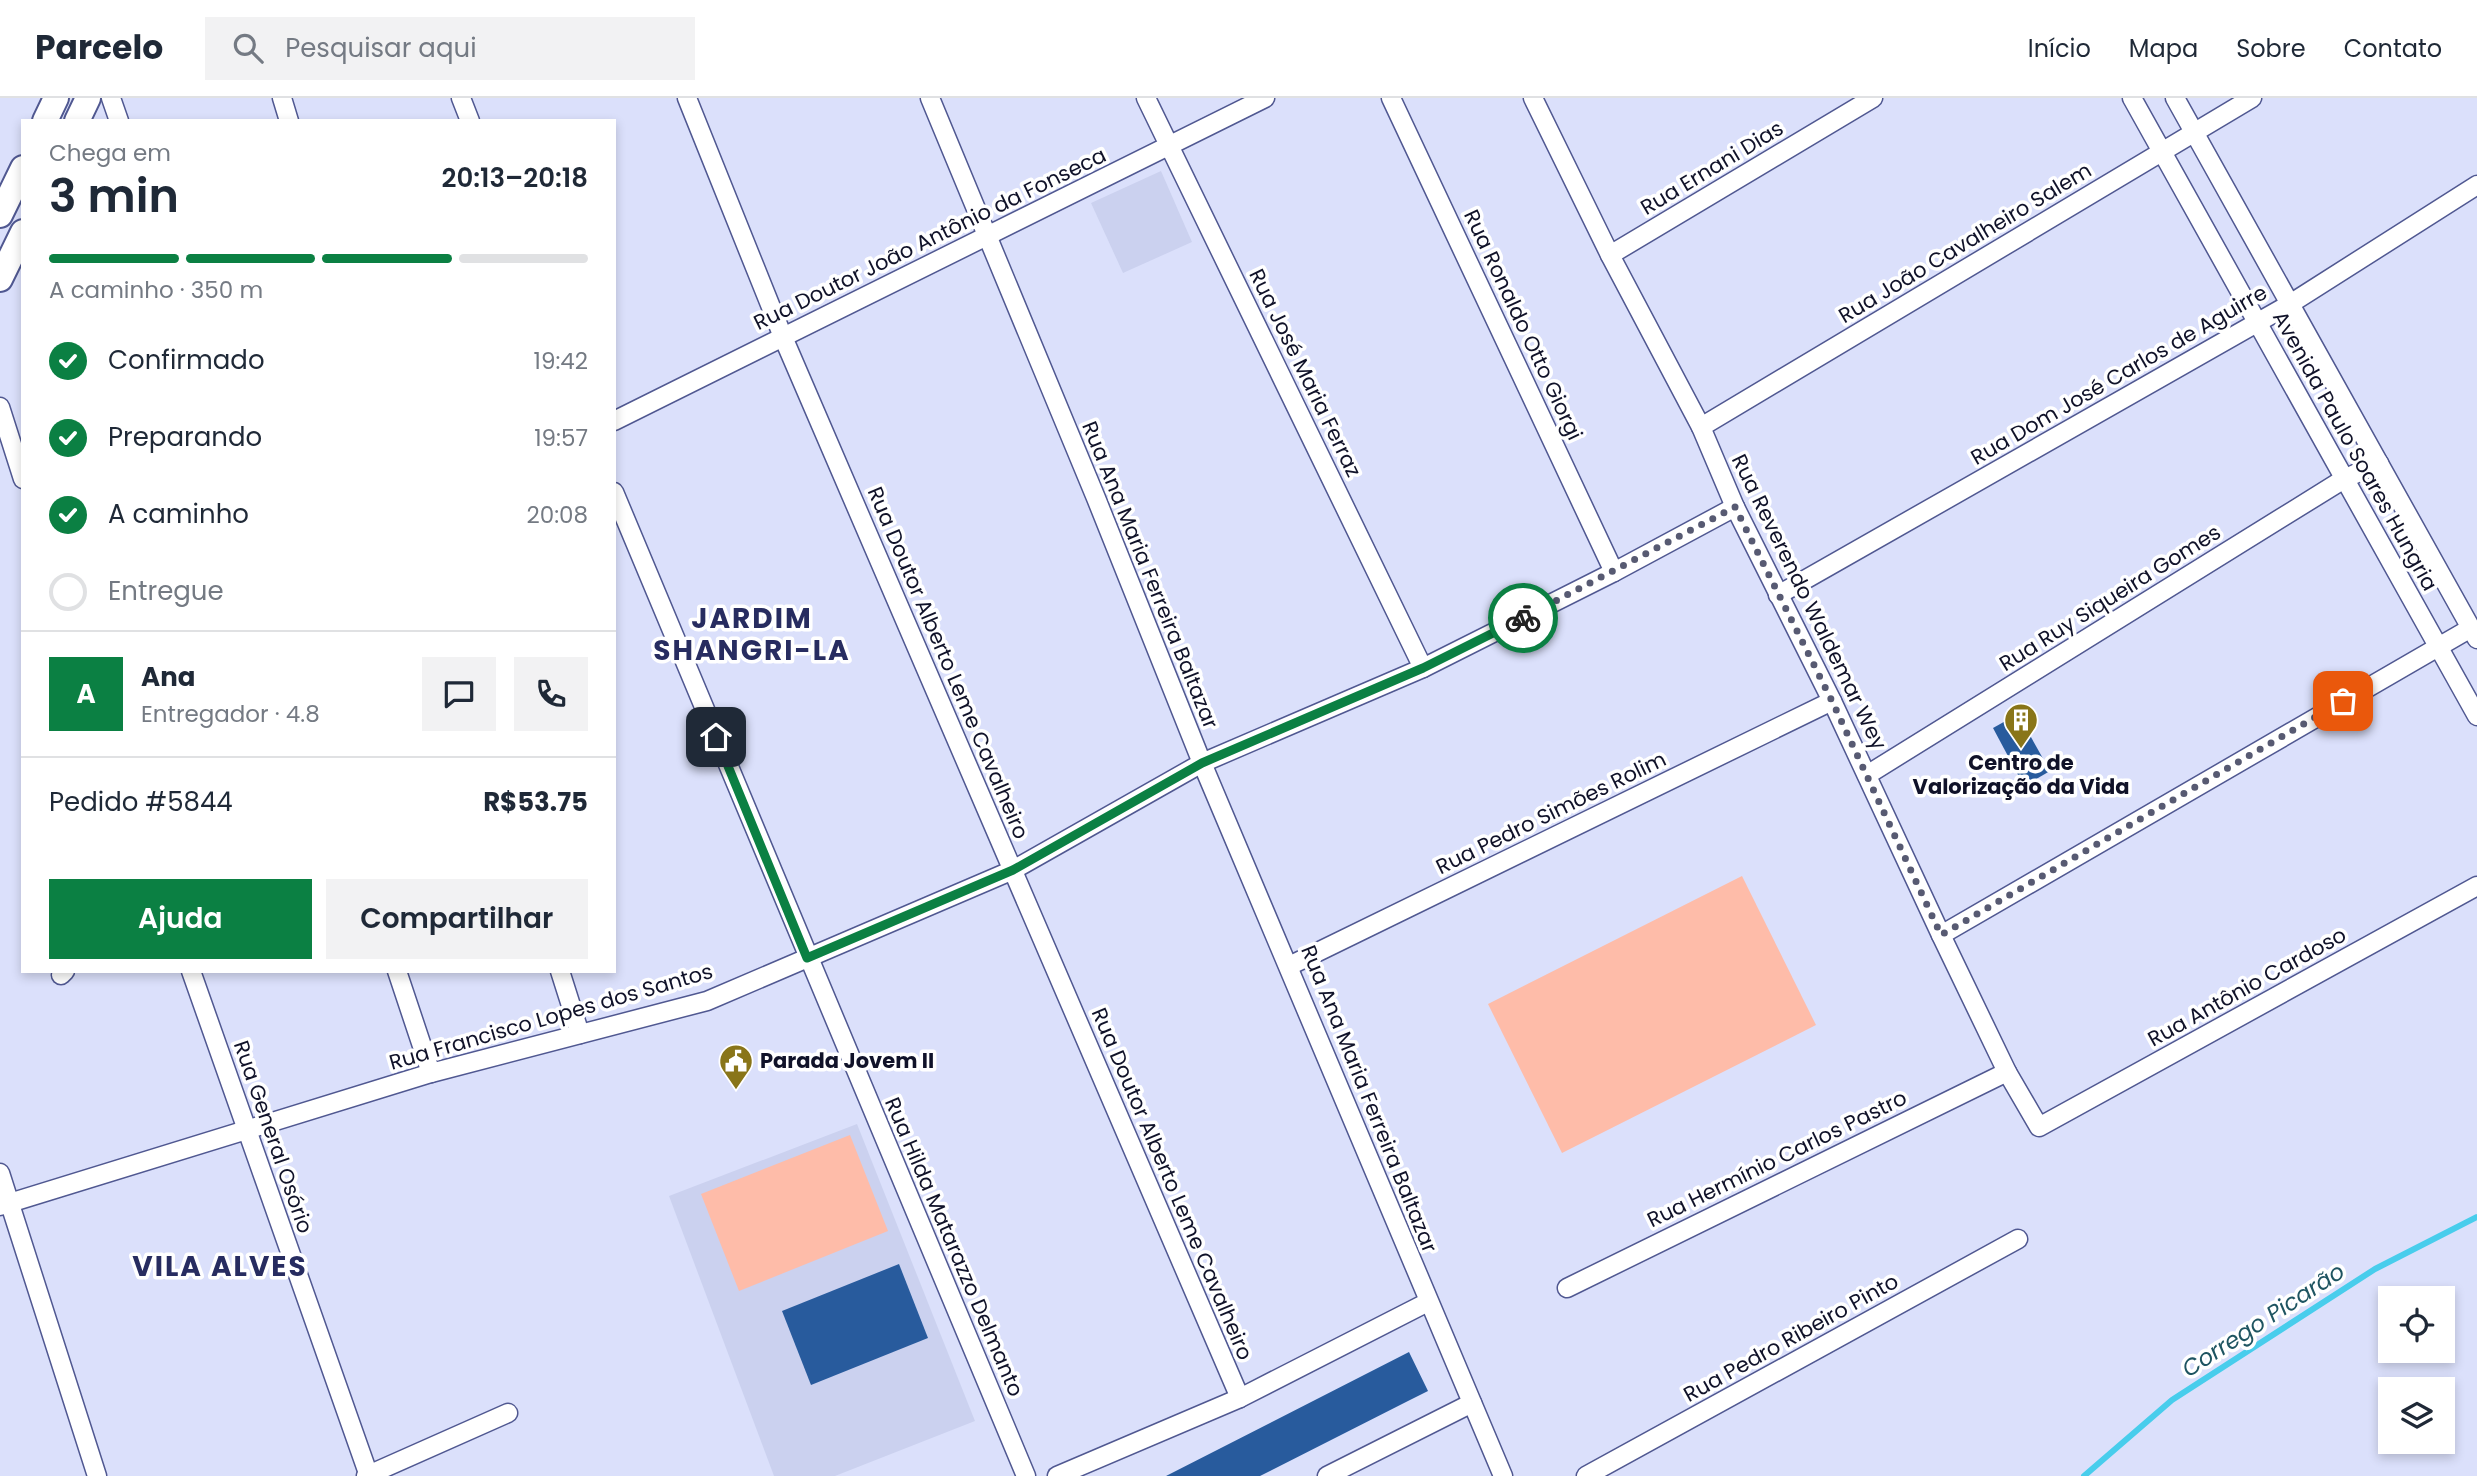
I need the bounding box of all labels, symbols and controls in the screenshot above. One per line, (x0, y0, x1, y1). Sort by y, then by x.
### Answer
search box (205, 17, 695, 80)
text: Parcelo (35, 24, 163, 71)
icon: search (229, 29, 267, 67)
text: Pesquisar aqui (285, 30, 477, 66)
text: Início (2028, 32, 2091, 65)
text: Mapa (2129, 32, 2198, 65)
text: Sobre (2236, 32, 2306, 65)
text: Contato (2344, 32, 2442, 65)
street label: Rua Ernani Dias (1635, 114, 1788, 222)
text: Chega em (49, 137, 171, 169)
street label: Rua Doutor João Antônio da Fonseca (749, 140, 1111, 337)
street label: Rua João Cavalheiro Salem (1833, 155, 2097, 330)
text: 20:13–20:18 (442, 160, 588, 196)
text: 3 min (49, 164, 179, 228)
street label: Rua Ronaldo Otto Giorgi (1457, 205, 1590, 445)
street label: Rua José Maria Ferraz (1242, 264, 1369, 482)
text: A caminho · 350 m (49, 274, 263, 306)
street label: Rua Dom José Carlos de Aguirre (1965, 278, 2272, 472)
street label: Avenida Paulo Soares Hungria (2266, 306, 2445, 596)
icon: check (49, 342, 87, 380)
text: Confirmado (108, 342, 265, 378)
text: 19:42 (534, 345, 588, 377)
street label: Rua Ana Maria Ferreira Baltazar (1075, 417, 1226, 733)
icon: check (49, 419, 87, 457)
text: Preparando (108, 419, 262, 455)
text: 19:57 (534, 422, 588, 454)
street label: Rua Reverendo Waldemar Wey (1725, 449, 1894, 755)
street label: Rua Doutor Alberto Leme Cavalheiro (861, 482, 1036, 843)
icon: check (49, 496, 87, 534)
text: A caminho (108, 496, 249, 532)
text: 20:08 (526, 499, 588, 531)
street label: Rua Ruy Siqueira Gomes (1994, 517, 2226, 678)
text: Entregue (108, 573, 224, 609)
courier (1488, 583, 1558, 653)
district label: JARDIM SHANGRI-LA (653, 599, 851, 670)
icon: bike (1504, 599, 1542, 637)
button: chat (422, 657, 496, 731)
button: phone (514, 657, 588, 731)
text: Ana (141, 659, 195, 695)
pin (2313, 671, 2373, 731)
text: A (76, 676, 96, 712)
icon: bag (2324, 682, 2362, 720)
text: Entregador · 4.8 (141, 698, 320, 730)
building icon: Centro de Valorização da Vida (2002, 701, 2040, 750)
pin (686, 707, 746, 767)
icon: home (697, 718, 735, 756)
street label: Rua Pedro Simões Rolim (1431, 744, 1671, 881)
place label: Centro de Valorização da Vida (1913, 748, 2129, 801)
text: Pedido #5844 (49, 784, 233, 820)
text: R$53.75 (483, 784, 588, 820)
button: Ajuda (49, 879, 312, 959)
button: Compartilhar (326, 879, 588, 959)
street label: Rua Antônio Cardoso (2142, 920, 2351, 1053)
street label: Rua Ana Maria Ferreira Baltazar (1294, 941, 1445, 1257)
street label: Rua Francisco Lopes dos Santos (386, 956, 716, 1077)
street label: Rua Doutor Alberto Leme Cavalheiro (1085, 1003, 1260, 1364)
street label: Rua General Osório (227, 1037, 320, 1237)
public building icon: Parada Jovem II (717, 1042, 755, 1091)
place label: Parada Jovem II (760, 1046, 934, 1075)
street label: Rua Hermínio Carlos Pastro (1642, 1083, 1911, 1234)
street label: Rua Hilda Matarazzo Delmanto (878, 1093, 1031, 1401)
district label: VILA ALVES (132, 1247, 308, 1286)
water label: Corrego Picarão (2175, 1255, 2351, 1385)
street label: Rua Pedro Ribeiro Pinto (1678, 1266, 1903, 1409)
map controls (2378, 1286, 2455, 1454)
button: locate (2378, 1286, 2455, 1363)
button: layers (2378, 1377, 2455, 1454)

